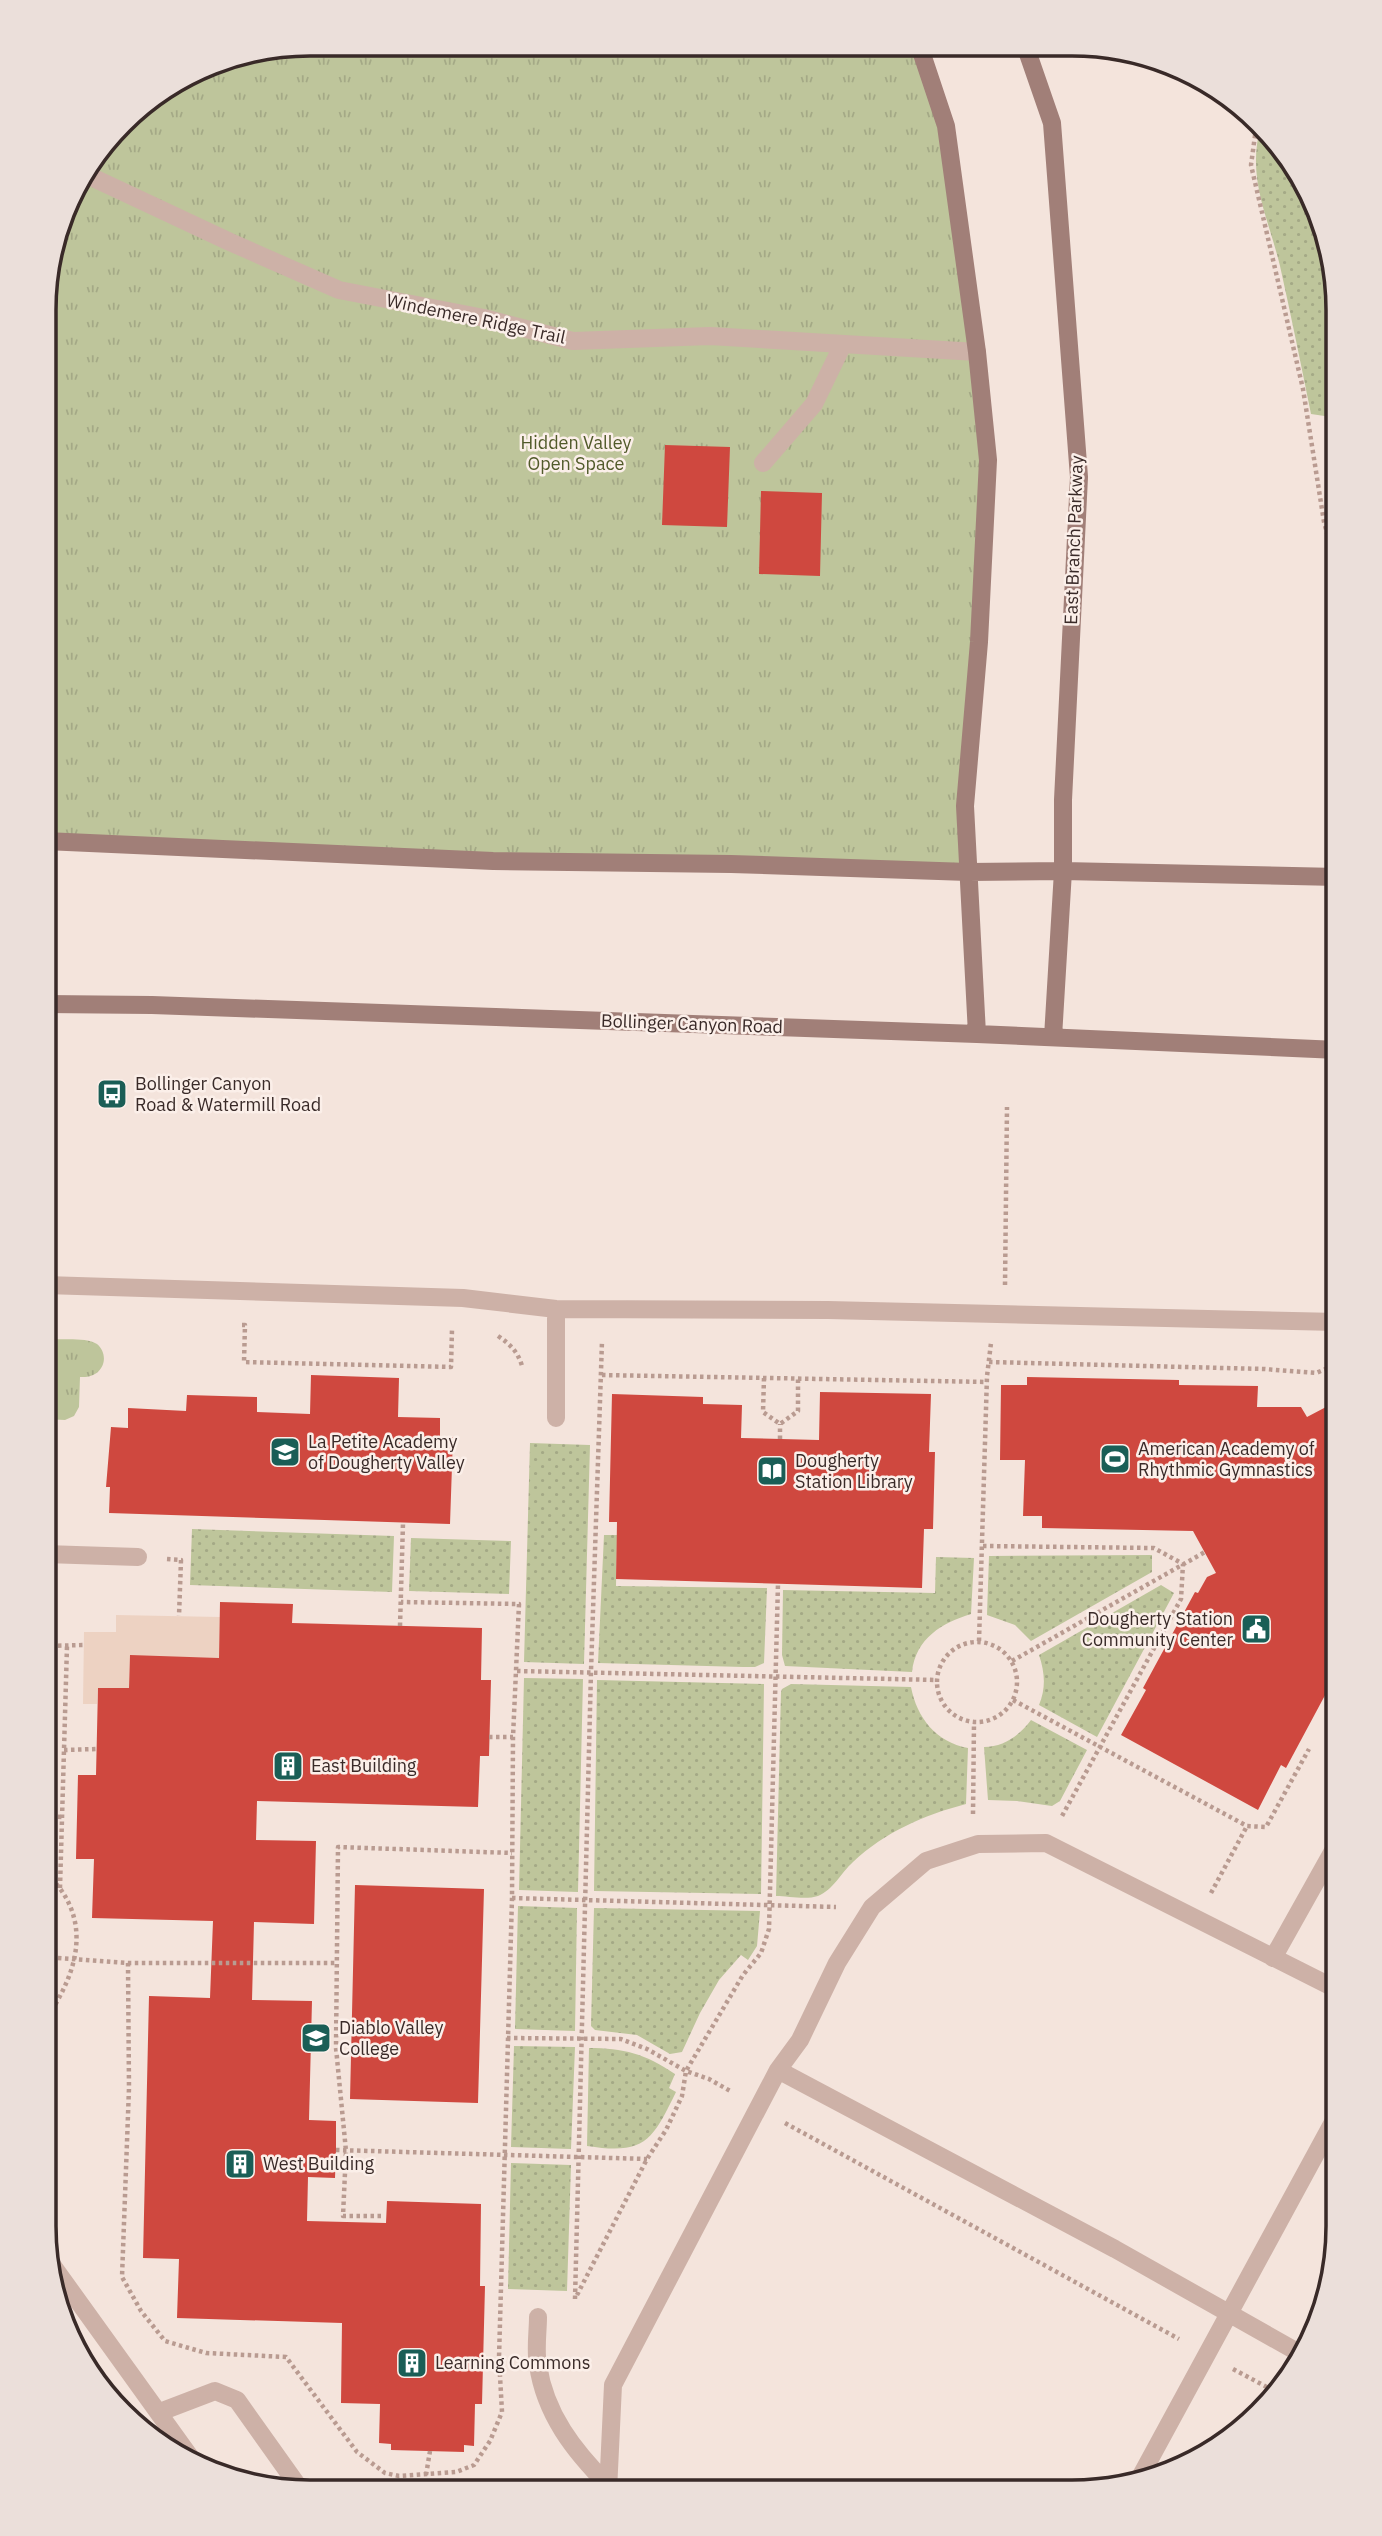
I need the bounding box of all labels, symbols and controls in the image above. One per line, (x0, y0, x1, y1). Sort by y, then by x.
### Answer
street label: Windemere Ridge Trail (385, 288, 568, 349)
park label: Hidden Valley Open Space (521, 431, 631, 475)
street label: East Branch Parkway (1059, 455, 1088, 625)
street label: Bollinger Canyon Road (601, 1009, 783, 1038)
place label: Bollinger Canyon Road & Watermill Road (135, 1072, 321, 1116)
bus stop icon: Bollinger Canyon Road & Watermill Road (95, 1077, 129, 1111)
place label: La Petite Academy of Dougherty Valley (308, 1430, 465, 1474)
school or university icon: La Petite Academy of Dougherty Valley (268, 1435, 302, 1469)
place label: American Academy of Rhythmic Gymnastics (1138, 1437, 1315, 1481)
sports icon: American Academy of Rhythmic Gymnastics (1098, 1442, 1132, 1476)
place label: Dougherty Station Library (795, 1449, 913, 1493)
library icon: Dougherty Station Library (755, 1454, 789, 1488)
place label: Dougherty Station Community Center (1082, 1607, 1233, 1651)
public building icon: Dougherty Station Community Center (1239, 1612, 1273, 1646)
building icon: East Building (271, 1749, 305, 1783)
place label: East Building (311, 1754, 417, 1777)
place label: Diablo Valley College (339, 2016, 443, 2060)
school or university icon: Diablo Valley College (299, 2021, 333, 2055)
building icon: West Building (223, 2147, 257, 2181)
place label: West Building (263, 2152, 374, 2175)
building icon: Learning Commons (395, 2346, 429, 2380)
place label: Learning Commons (435, 2351, 590, 2374)

